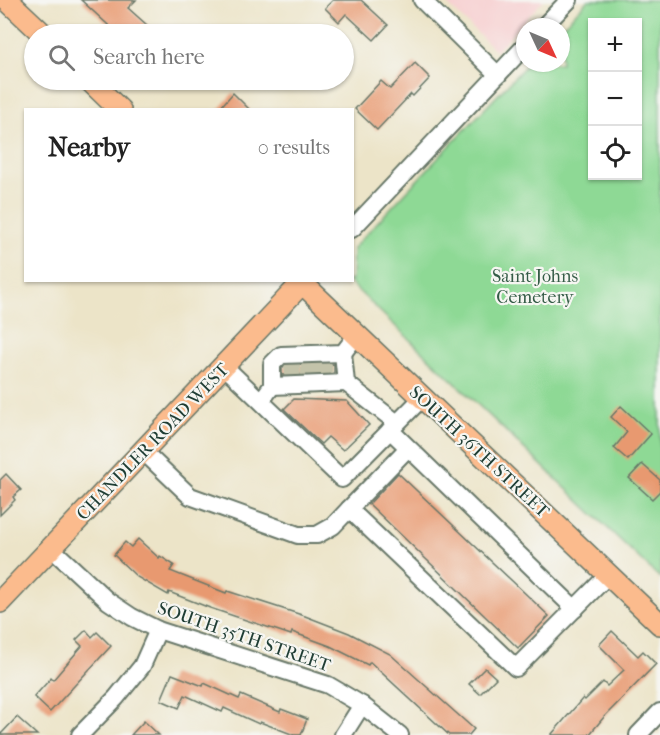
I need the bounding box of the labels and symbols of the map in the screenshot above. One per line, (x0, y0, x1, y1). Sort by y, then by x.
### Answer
north arrow (516, 18, 570, 72)
park label: Saint Johns Cemetery (492, 266, 578, 308)
street label: CHANDLER ROAD WEST (73, 359, 234, 525)
street label: SOUTH 36TH STREET (405, 382, 554, 523)
street label: SOUTH 35TH STREET (155, 598, 334, 677)

